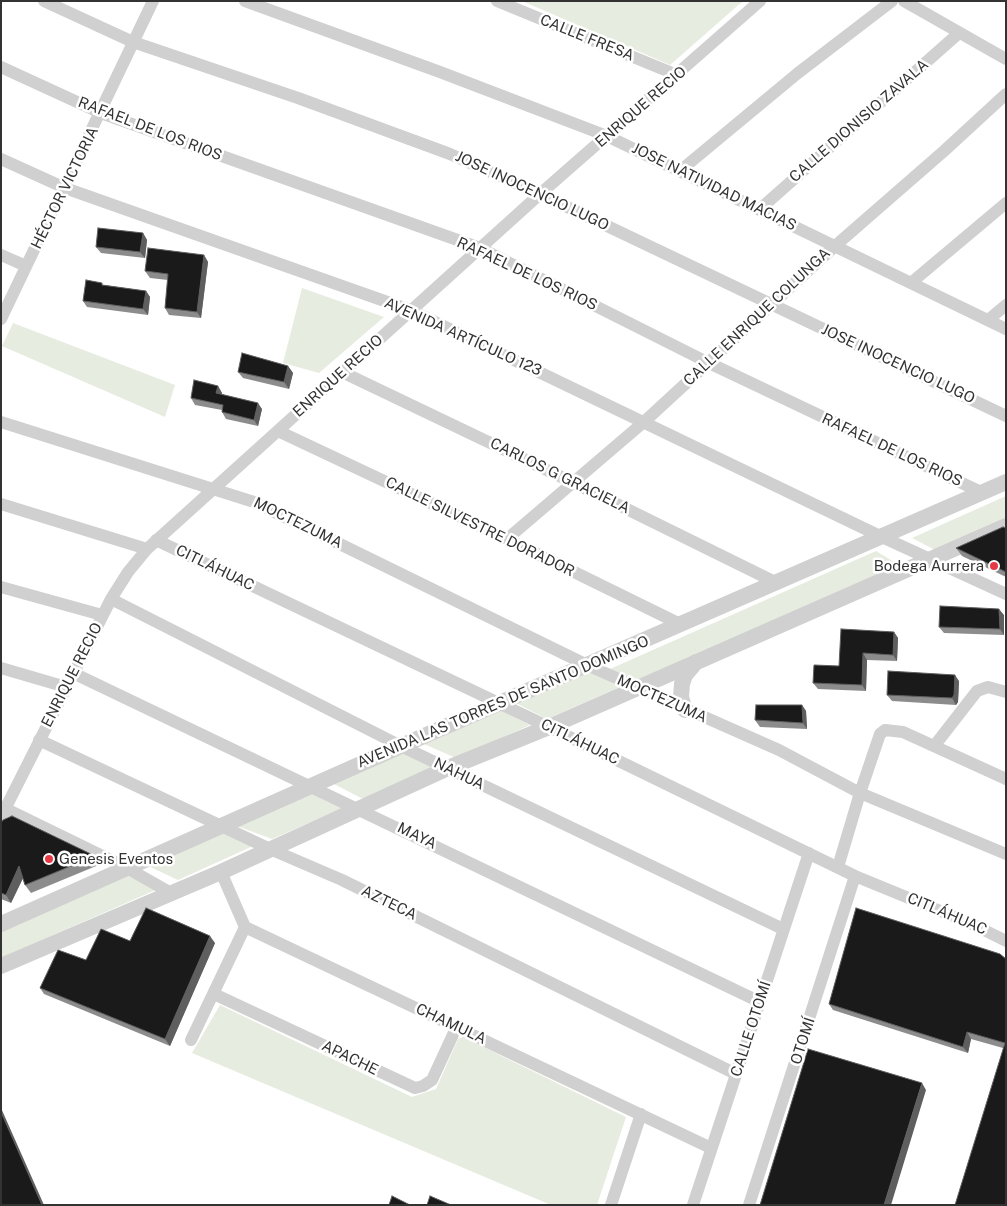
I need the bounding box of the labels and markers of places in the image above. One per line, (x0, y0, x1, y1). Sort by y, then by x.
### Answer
place label: Bodega Aurrera (874, 557, 984, 575)
marker: Bodega Aurrera (988, 560, 1000, 572)
place label: Genesis Eventos (59, 850, 173, 868)
marker: Genesis Eventos (43, 853, 55, 865)

